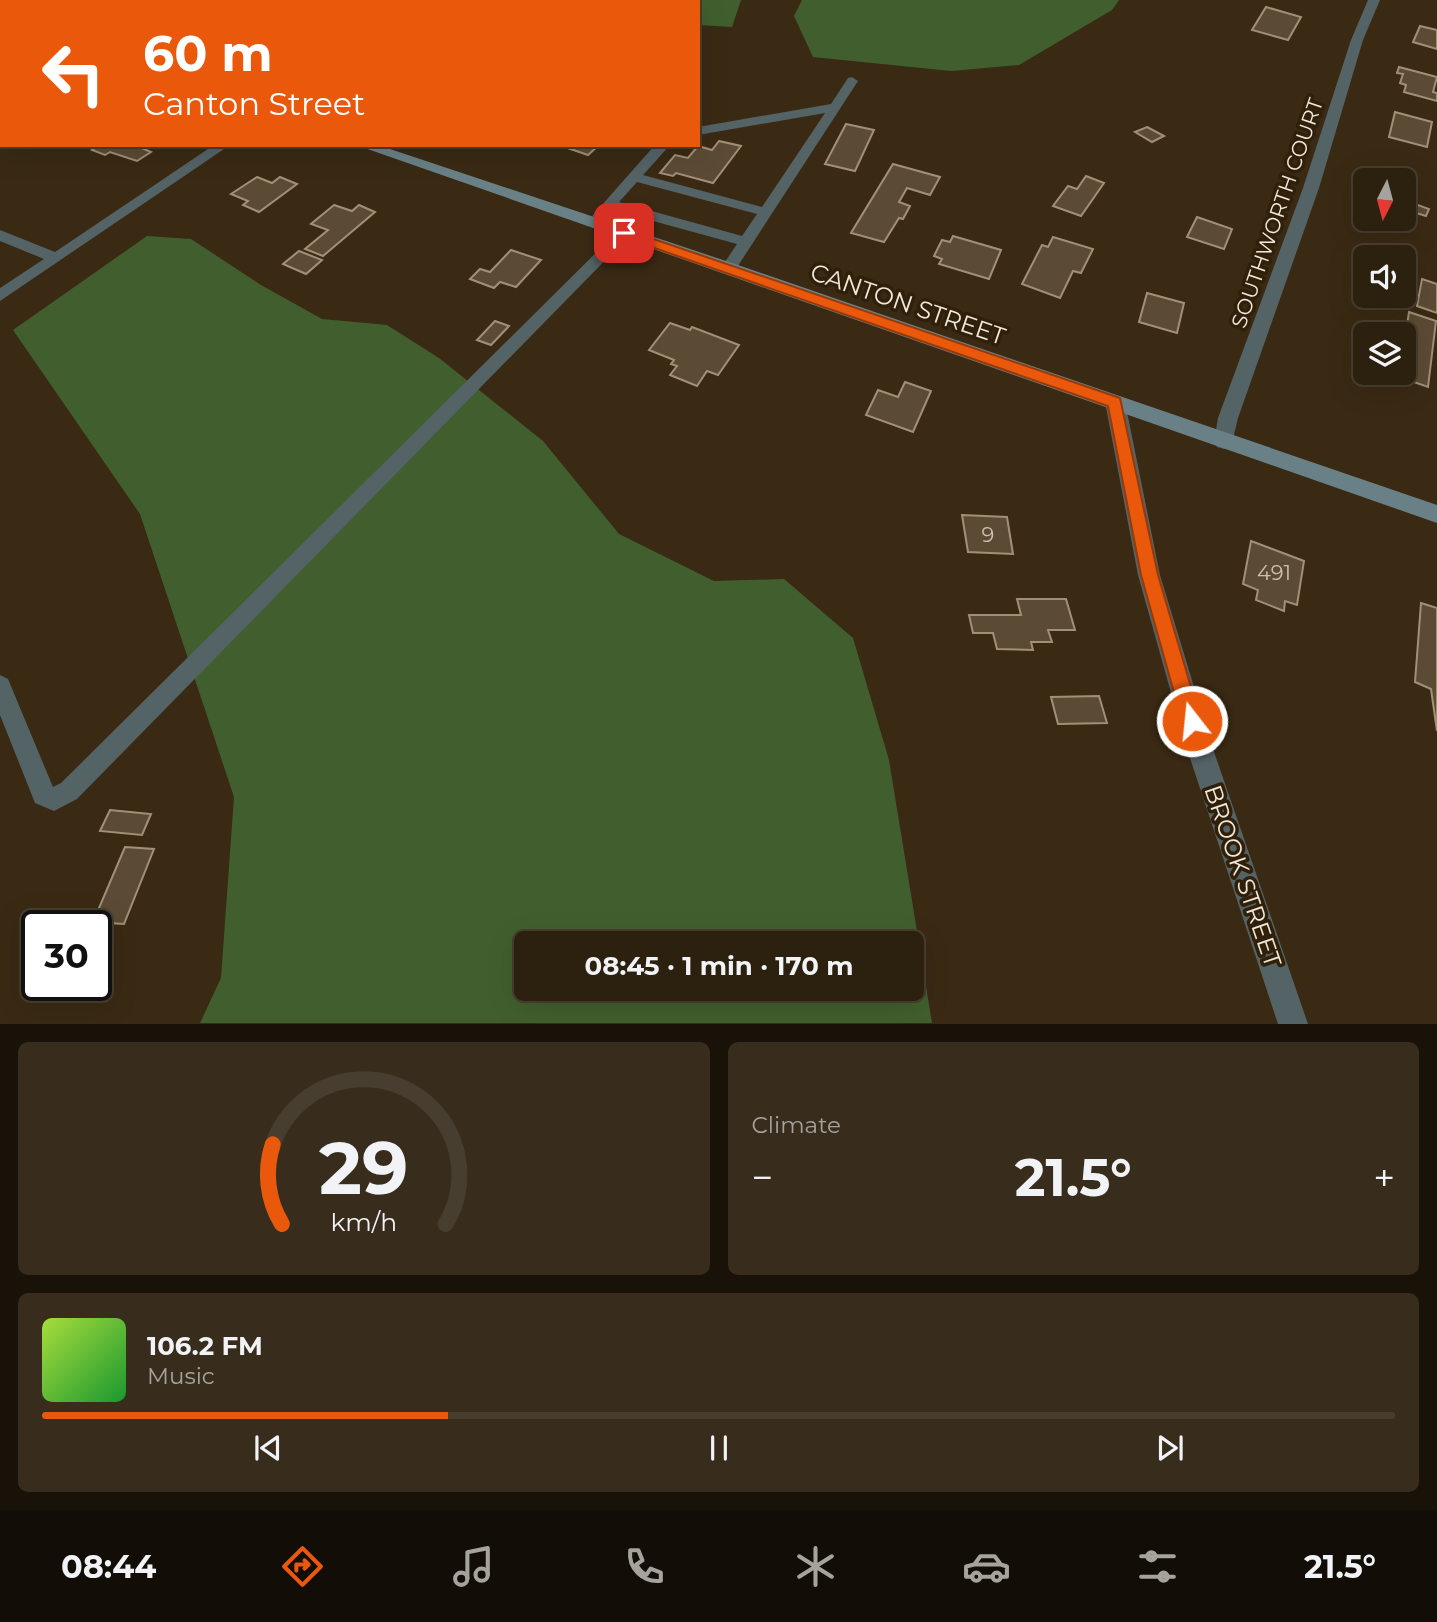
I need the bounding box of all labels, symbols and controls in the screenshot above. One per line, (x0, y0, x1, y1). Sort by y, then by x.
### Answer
text: 60 m (143, 24, 273, 83)
icon: left (28, 28, 119, 119)
text: Canton Street (143, 84, 365, 123)
street label: SOUTHWORTH COURT (1226, 95, 1328, 331)
north arrow (1353, 168, 1416, 231)
map controls (1353, 168, 1416, 385)
pin (594, 203, 654, 263)
icon: arrive (605, 214, 643, 252)
button: sound (1353, 245, 1416, 308)
street label: CANTON STREET (807, 257, 1010, 351)
button: layers (1353, 322, 1416, 385)
house number: 9 (982, 522, 994, 547)
house number: 491 (1257, 560, 1291, 585)
position arrow (1155, 684, 1229, 758)
street label: BROOK STREET (1198, 781, 1288, 971)
speed limit sign: 30 (21, 910, 112, 1001)
text: 08:45 · 1 min · 170 m (585, 950, 853, 982)
text: Climate (752, 1111, 841, 1139)
text: 29 (319, 1125, 408, 1213)
text: 21.5° (1015, 1146, 1132, 1209)
text: − (752, 1154, 773, 1201)
text: + (1373, 1154, 1395, 1201)
text: km/h (330, 1207, 397, 1237)
text: 106.2 FM (147, 1330, 263, 1362)
text: Music (147, 1362, 215, 1390)
icon: previous (249, 1429, 287, 1467)
icon: pause (700, 1429, 738, 1467)
icon: next (1151, 1429, 1189, 1467)
icon: directions (278, 1542, 327, 1591)
icon: music (449, 1542, 498, 1591)
icon: phone (620, 1542, 669, 1591)
icon: climate (791, 1542, 840, 1591)
icon: car (962, 1542, 1011, 1591)
icon: filters (1133, 1542, 1182, 1591)
text: 08:44 (61, 1547, 156, 1586)
text: 21.5° (1304, 1547, 1376, 1586)

